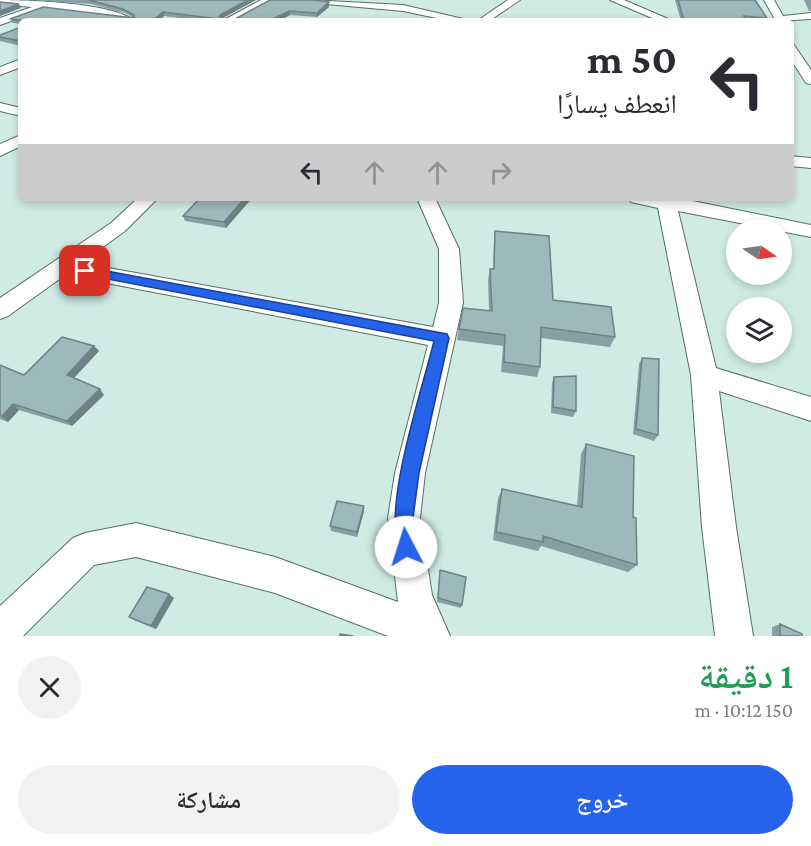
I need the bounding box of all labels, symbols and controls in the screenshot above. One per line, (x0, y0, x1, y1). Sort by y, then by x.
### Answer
text: 50 m (587, 35, 677, 82)
icon: left (698, 42, 776, 120)
text: انعطف يسارًا (557, 89, 677, 119)
icon: left (295, 156, 328, 189)
icon: ahead (358, 156, 391, 189)
icon: ahead (421, 156, 454, 189)
icon: right (484, 156, 517, 189)
north arrow (726, 219, 792, 285)
map controls (726, 219, 792, 363)
pin (59, 245, 110, 296)
icon: arrive (68, 254, 101, 287)
button: layers (726, 297, 792, 363)
position arrow (374, 515, 438, 579)
button: close (18, 656, 81, 719)
text: 1 دقيقة (698, 656, 793, 696)
text: 150 m · 10:12 (695, 699, 793, 721)
button: مشاركة (18, 765, 400, 834)
button: خروج (412, 765, 793, 834)

